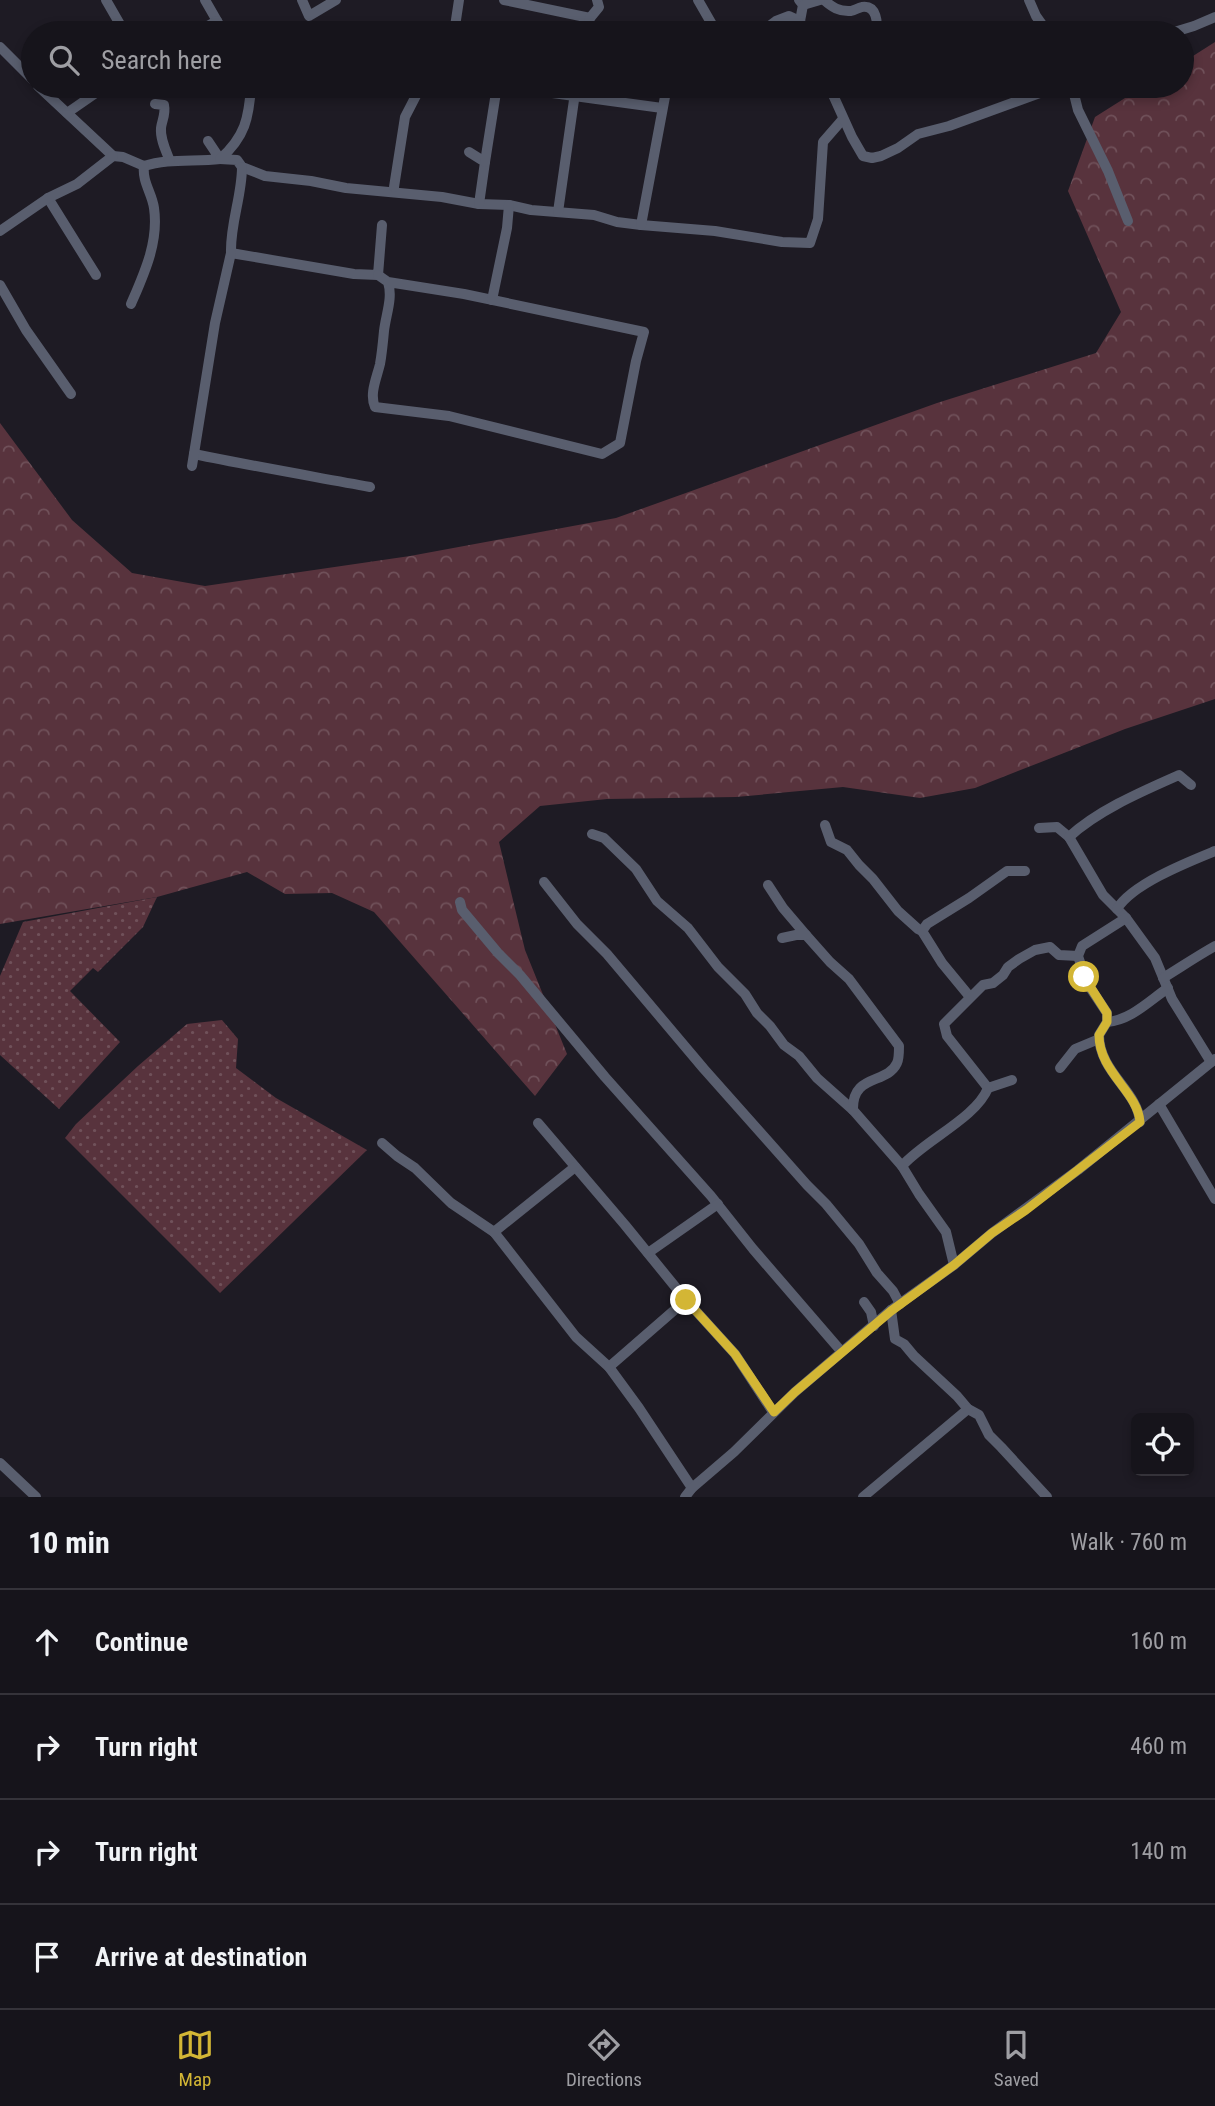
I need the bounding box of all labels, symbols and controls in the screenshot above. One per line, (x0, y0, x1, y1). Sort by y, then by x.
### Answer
search box (21, 21, 1194, 98)
icon: search (45, 41, 83, 79)
text: Search here (101, 45, 222, 75)
route start (1068, 961, 1099, 992)
route end (670, 1284, 701, 1315)
map controls (1131, 1413, 1194, 1476)
button: locate (1131, 1413, 1194, 1476)
text: 10 min (28, 1525, 110, 1560)
text: Walk · 760 m (1070, 1529, 1187, 1556)
icon: ahead (28, 1623, 66, 1661)
text: Continue (95, 1627, 188, 1657)
text: 160 m (1130, 1628, 1187, 1655)
icon: right (28, 1728, 66, 1766)
text: Turn right (95, 1732, 197, 1762)
text: 460 m (1130, 1733, 1187, 1760)
icon: right (28, 1833, 66, 1871)
text: Turn right (95, 1837, 197, 1867)
text: 140 m (1130, 1838, 1187, 1865)
icon: arrive (28, 1938, 66, 1976)
text: Arrive at destination (95, 1942, 307, 1972)
tab: Map (176, 2026, 214, 2091)
tab: Directions (566, 2026, 642, 2091)
tab: Saved (994, 2026, 1039, 2091)

